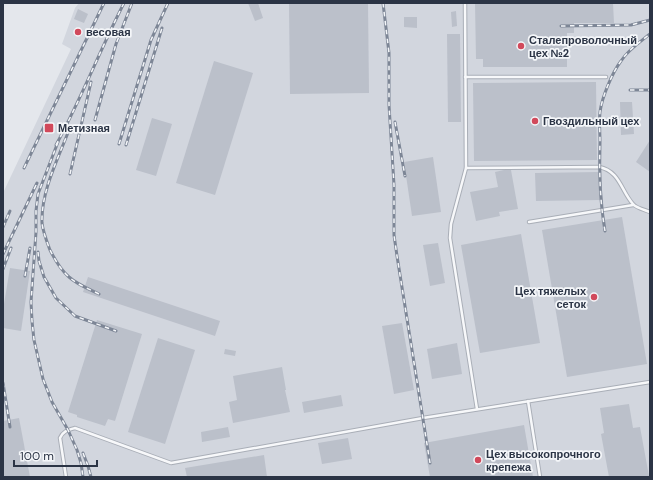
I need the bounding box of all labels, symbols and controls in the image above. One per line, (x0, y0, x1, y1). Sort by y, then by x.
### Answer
place label: весовая (86, 25, 131, 39)
marker: весовая (73, 27, 83, 37)
place label: Сталепроволочный цех №2 (529, 33, 637, 60)
marker: Сталепроволочный цех №2 (516, 41, 526, 51)
place label: Гвоздильный цех (543, 114, 640, 128)
marker: Гвоздильный цех (530, 116, 540, 126)
place label: Метизная (58, 121, 110, 135)
marker: Метизная (43, 122, 55, 134)
place label: Цех тяжелых сеток (515, 284, 587, 311)
marker: Цех тяжелых сеток (589, 292, 599, 302)
scale bar (14, 442, 97, 468)
place label: Цех высокопрочного крепежа (486, 447, 601, 474)
text: 100 m (20, 448, 54, 464)
marker: Цех высокопрочного крепежа (473, 455, 483, 465)

